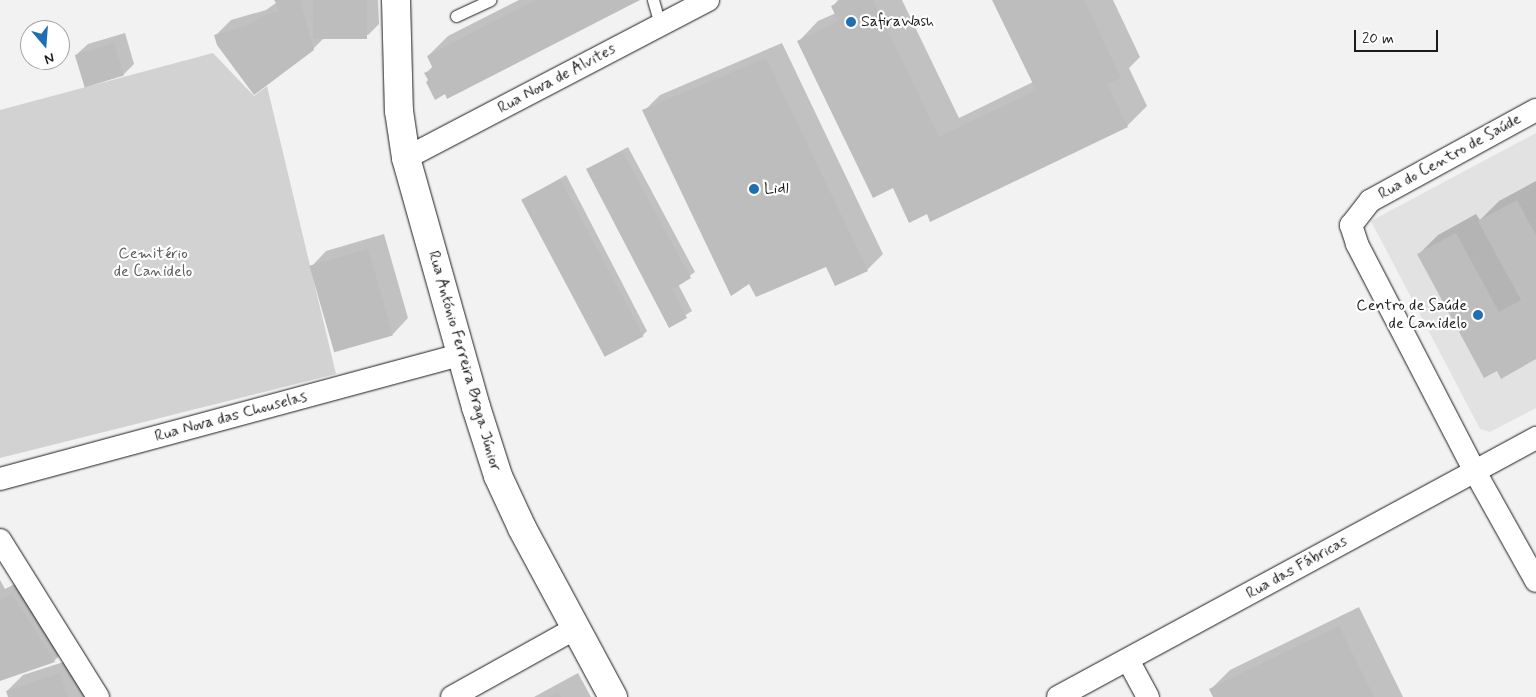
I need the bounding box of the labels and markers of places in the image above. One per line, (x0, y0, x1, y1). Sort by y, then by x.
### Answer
place label: SafiraWash (861, 12, 934, 32)
marker: SafiraWash (845, 16, 857, 28)
place label: Lidl (764, 179, 789, 199)
marker: Lidl (748, 183, 760, 195)
place label: Centro de Saúde de Canidelo (1355, 296, 1467, 334)
marker: Centro de Saúde de Canidelo (1471, 308, 1485, 322)

